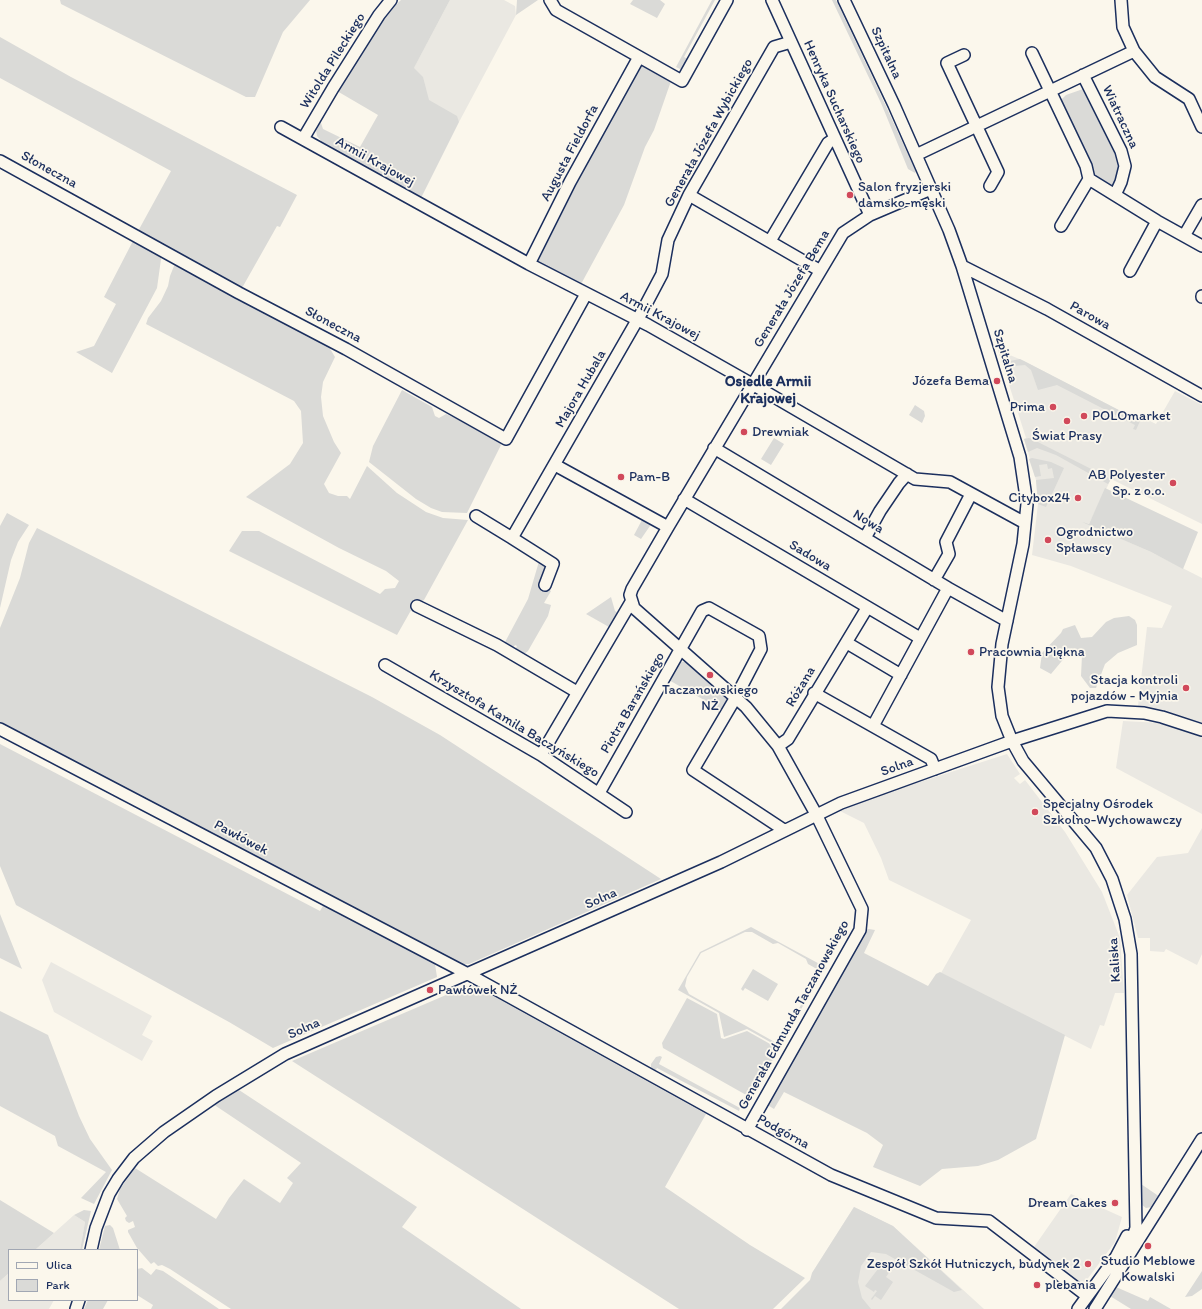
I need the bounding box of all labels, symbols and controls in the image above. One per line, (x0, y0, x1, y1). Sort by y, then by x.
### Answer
street label: Witolda Pileckiego (297, 10, 369, 112)
street label: Szpitalna (867, 24, 905, 82)
street label: Henryka Sucharskiego (799, 38, 869, 166)
street label: Generała Józefa Wybickiego (661, 56, 757, 210)
street label: Wiatraczna (1098, 83, 1142, 151)
street label: Augusta Fieldorfa (537, 102, 603, 204)
street label: Armii Krajowej (332, 133, 418, 191)
street label: Słoneczna (18, 148, 80, 192)
place label: Salon fryzjerski damsko-męski (858, 179, 951, 212)
marker: Salon fryzjerski damsko-męski (845, 190, 855, 200)
street label: Generała Józefa Bema (750, 227, 834, 351)
street label: Armii Krajowej (617, 288, 703, 344)
street label: Parowa (1067, 298, 1113, 334)
street label: Słoneczna (302, 303, 364, 347)
street label: Szpitalna (989, 327, 1021, 385)
street label: Majora Hubala (552, 347, 610, 431)
district label: Osiedle Armii Krajowej (725, 373, 811, 408)
place label: Józefa Bema (913, 373, 989, 389)
marker: Józefa Bema (992, 376, 1002, 386)
place label: Prima (1010, 399, 1045, 415)
marker: Prima (1048, 402, 1058, 412)
place label: POLOmarket (1092, 408, 1171, 424)
marker: POLOmarket (1079, 411, 1089, 421)
marker: Świat Prasy (1062, 416, 1072, 426)
place label: Drewniak (752, 424, 809, 440)
marker: Drewniak (739, 427, 749, 437)
place label: Świat Prasy (1032, 428, 1102, 444)
place label: AB Polyester Sp. z o.o. (1088, 467, 1165, 500)
place label: Pam-B (629, 469, 670, 485)
marker: Pam-B (616, 472, 626, 482)
marker: AB Polyester Sp. z o.o. (1168, 478, 1178, 488)
place label: Citybox24 (1008, 490, 1070, 506)
marker: Citybox24 (1073, 493, 1083, 503)
street label: Nowa (850, 506, 886, 538)
place label: Ogrodnictwo Spławscy (1056, 524, 1133, 556)
marker: Ogrodnictwo Spławscy (1043, 535, 1053, 545)
street label: Sadowa (786, 537, 834, 575)
place label: Pracownia Piękna (979, 644, 1085, 660)
marker: Pracownia Piękna (966, 647, 976, 657)
street label: Piotra Barańskiego (597, 649, 669, 757)
street label: Różana (782, 664, 820, 710)
street label: Krzysztofa Kamila Baczyńskiego (426, 666, 602, 782)
marker: Taczanowskiego NŻ (705, 670, 715, 680)
place label: Stacja kontroli pojazdów - Myjnia (1071, 672, 1178, 704)
place label: Taczanowskiego NŻ (662, 682, 758, 714)
marker: Stacja kontroli pojazdów - Myjnia (1181, 683, 1191, 693)
street label: Solna (878, 753, 916, 781)
place label: Specjalny Ośrodek Szkolno-Wychowawczy (1043, 796, 1182, 828)
marker: Specjalny Ośrodek Szkolno-Wychowawczy (1030, 807, 1040, 817)
street label: Pawłówek (211, 817, 271, 859)
street label: Solna (582, 885, 620, 913)
street label: Generała Edmunda Taczanowskiego (735, 917, 853, 1113)
street label: Kaliska (1105, 937, 1125, 983)
place label: Pawłówek NŻ (438, 982, 518, 998)
marker: Pawłówek NŻ (425, 985, 435, 995)
street label: Solna (285, 1015, 323, 1043)
street label: Podgórna (754, 1111, 812, 1153)
place label: Dream Cakes (1028, 1195, 1107, 1211)
marker: Dream Cakes (1110, 1198, 1120, 1208)
marker: Studio Meblowe Kowalski (1143, 1241, 1153, 1251)
legend (8, 1249, 138, 1301)
place label: Studio Meblowe Kowalski (1101, 1253, 1195, 1286)
place label: Zespół Szkół Hutniczych, budynek 2 (867, 1256, 1080, 1272)
text: Ulica (46, 1258, 72, 1272)
marker: Zespół Szkół Hutniczych, budynek 2 (1083, 1259, 1093, 1269)
place label: plebania (1045, 1277, 1096, 1293)
text: Park (46, 1278, 70, 1292)
marker: plebania (1032, 1280, 1042, 1290)

